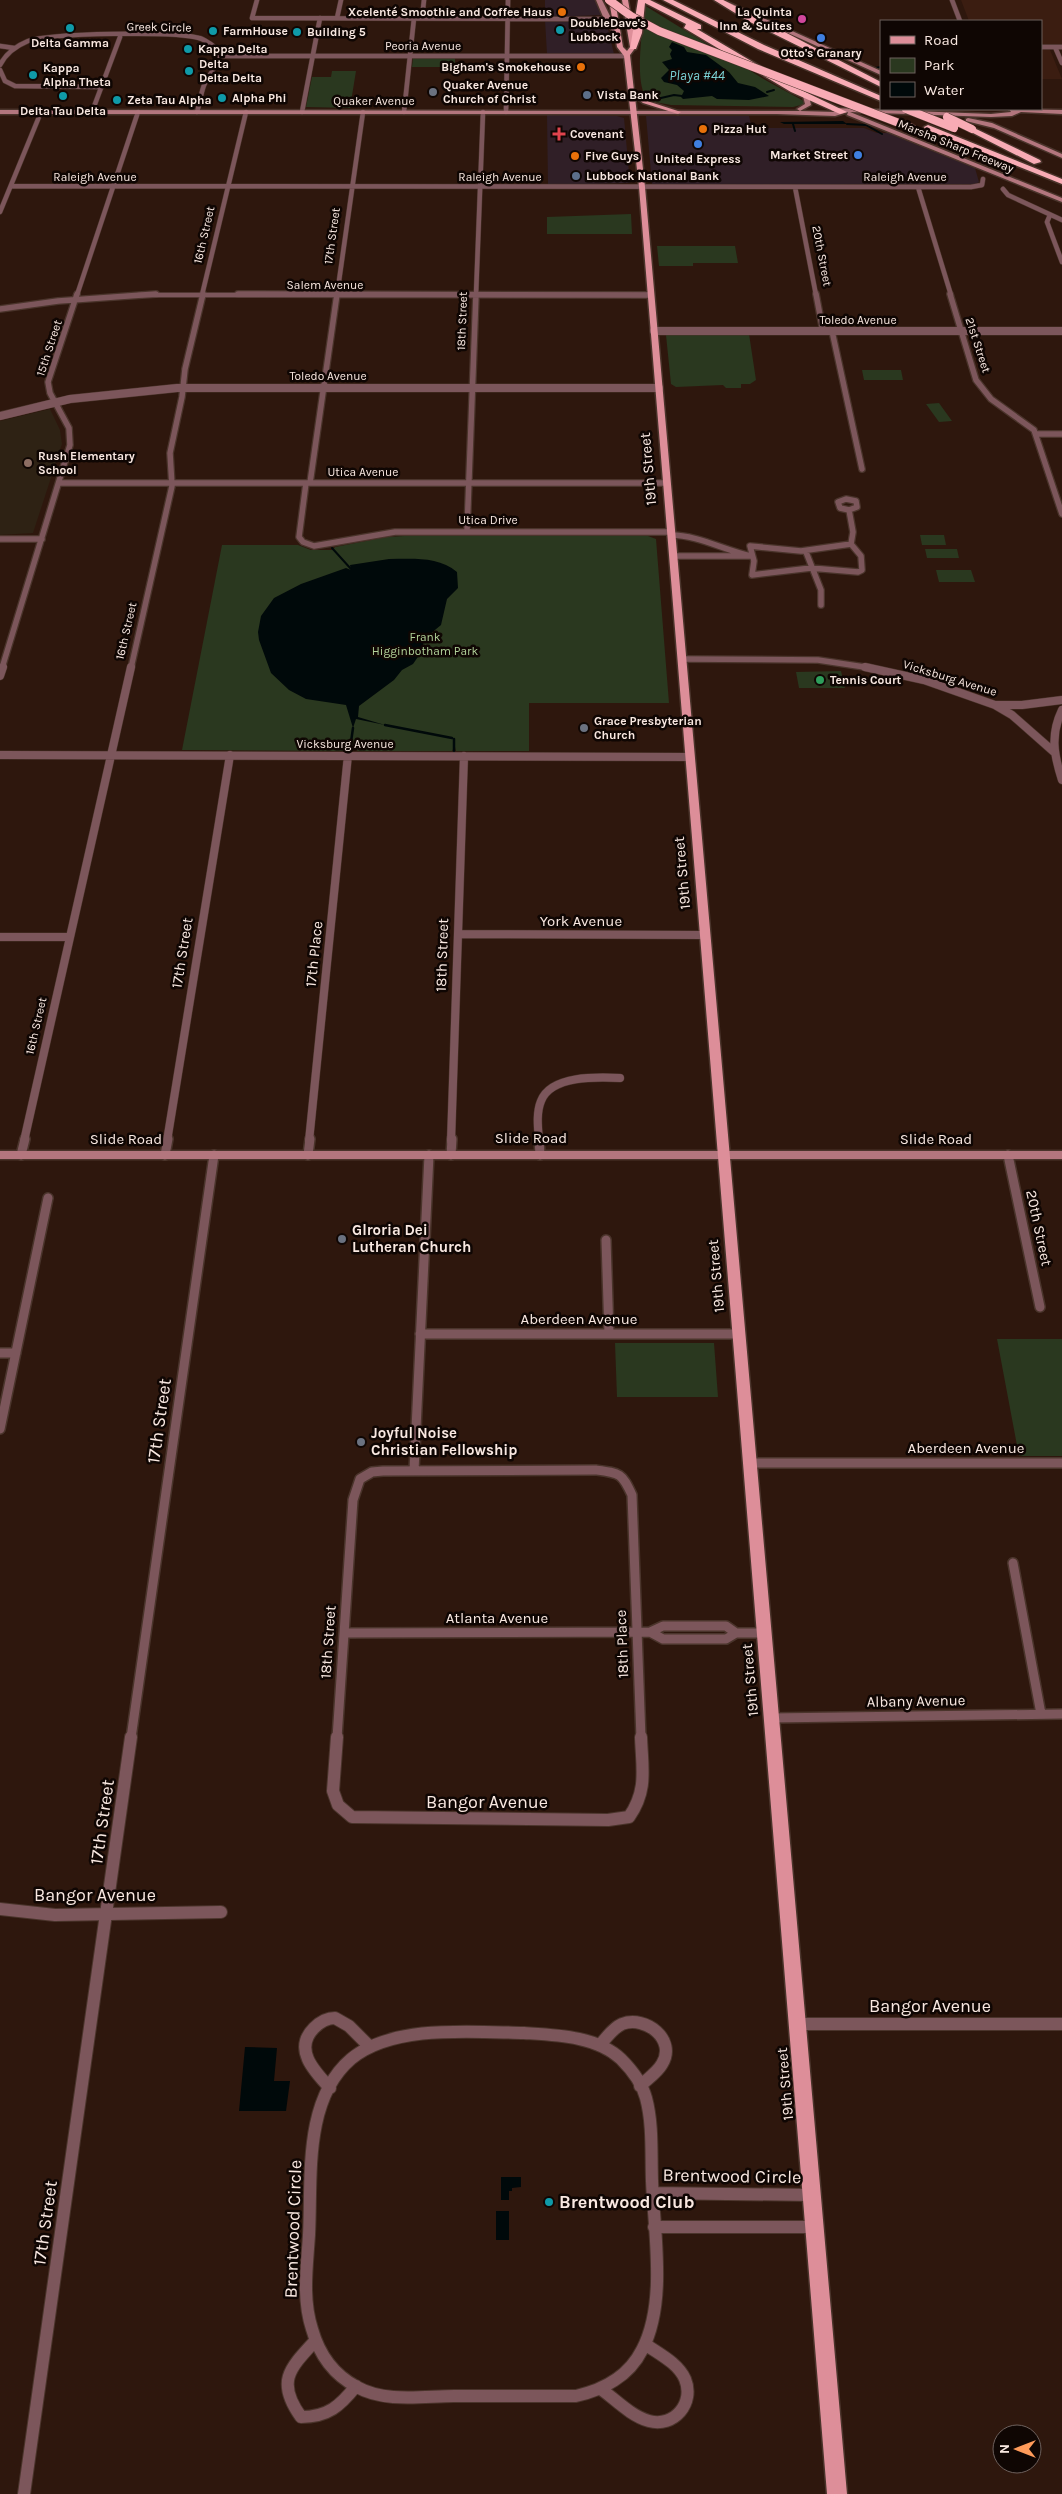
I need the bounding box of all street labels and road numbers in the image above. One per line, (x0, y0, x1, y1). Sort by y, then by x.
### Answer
street label: Greek Circle (126, 19, 192, 35)
street label: Peoria Avenue (385, 39, 461, 53)
street label: Quaker Avenue (333, 94, 415, 108)
street label: Marsha Sharp Freeway (896, 116, 1016, 176)
street label: Raleigh Avenue (53, 170, 137, 184)
street label: Raleigh Avenue (458, 170, 542, 184)
street label: Raleigh Avenue (863, 170, 947, 184)
street label: 16th Street (191, 205, 217, 265)
street label: 17th Street (321, 206, 343, 265)
street label: 20th Street (809, 224, 835, 288)
street label: Salem Avenue (287, 278, 363, 292)
street label: 18th Street (454, 291, 470, 351)
street label: Toledo Avenue (819, 313, 897, 327)
street label: 21st Street (962, 315, 994, 375)
street label: 15th Street (33, 318, 65, 378)
street label: Toledo Avenue (289, 369, 367, 383)
street label: 19th Street (636, 431, 660, 506)
street label: Utica Avenue (327, 465, 399, 479)
street label: Utica Drive (458, 513, 518, 527)
street label: 16th Street (113, 601, 139, 661)
street label: Vicksburg Avenue (901, 657, 999, 699)
street label: Vicksburg Avenue (296, 737, 394, 751)
street label: 19th Street (670, 835, 694, 910)
street label: York Avenue (540, 912, 622, 930)
street label: 17th Street (168, 916, 197, 990)
street label: 18th Street (432, 918, 452, 992)
street label: 17th Place (302, 920, 326, 988)
street label: 16th Street (23, 996, 49, 1056)
street label: Slide Road (495, 1129, 567, 1147)
street label: Slide Road (90, 1130, 162, 1148)
street label: Slide Road (900, 1130, 972, 1148)
street label: 20th Street (1022, 1188, 1056, 1268)
street label: 19th Street (704, 1238, 728, 1313)
street label: Aberdeen Avenue (521, 1310, 637, 1328)
street label: 17th Street (142, 1377, 176, 1465)
street label: Aberdeen Avenue (908, 1439, 1024, 1457)
street label: 18th Street (316, 1604, 340, 1679)
street label: Atlanta Avenue (446, 1609, 548, 1627)
street label: 18th Place (612, 1609, 632, 1679)
street label: 19th Street (738, 1642, 762, 1717)
street label: Albany Avenue (866, 1691, 966, 1711)
street label: 17th Street (85, 1778, 119, 1866)
street label: Bangor Avenue (426, 1791, 548, 1813)
street label: Bangor Avenue (34, 1884, 156, 1906)
street label: Bangor Avenue (869, 1995, 991, 2017)
street label: 19th Street (773, 2046, 797, 2121)
street label: Brentwood Circle (280, 2159, 306, 2299)
street label: Brentwood Circle (662, 2164, 802, 2188)
street label: 17th Street (28, 2179, 62, 2267)

